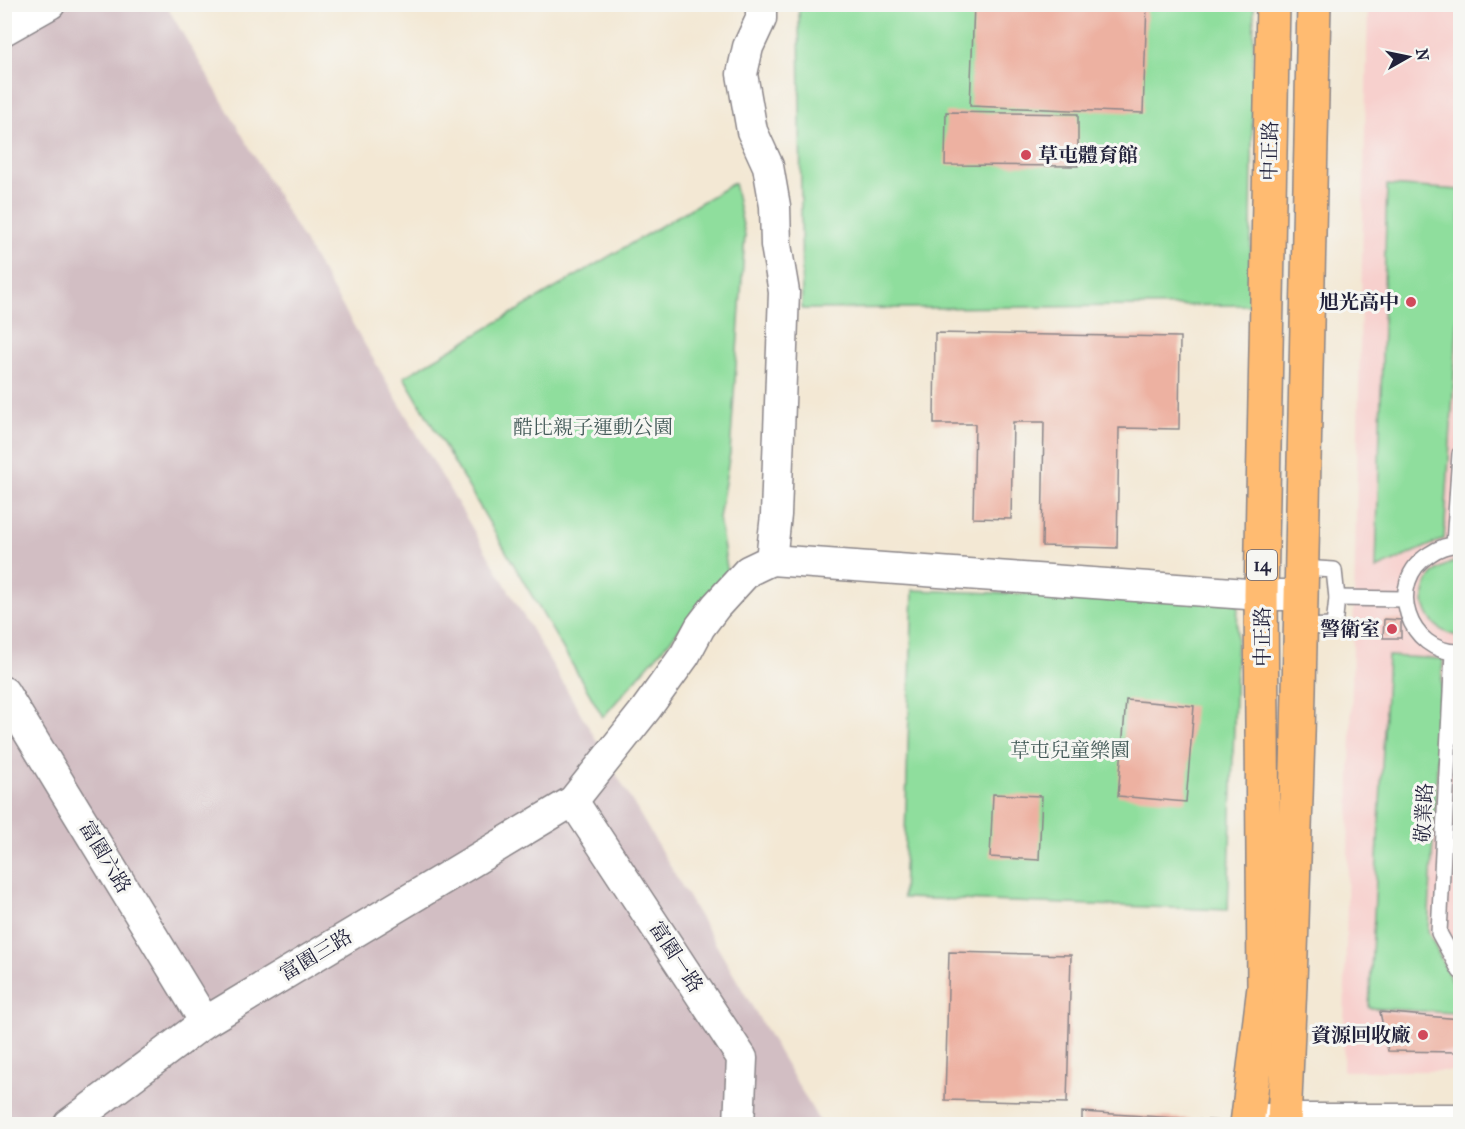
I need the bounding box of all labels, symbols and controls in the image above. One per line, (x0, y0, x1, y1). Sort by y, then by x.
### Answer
north arrow (1378, 27, 1438, 87)
text: N (1412, 47, 1433, 63)
street label: 中正路 (1258, 121, 1282, 181)
place label: 草屯體育館 (1038, 144, 1138, 167)
marker: 草屯體育館 (1019, 148, 1033, 162)
place label: 旭光高中 (1319, 291, 1399, 314)
marker: 旭光高中 (1404, 295, 1418, 309)
park label: 酷比親子運動公園 (513, 416, 673, 439)
road number: 14 (1247, 550, 1277, 580)
street label: 中正路 (1251, 607, 1274, 667)
place label: 警衛室 (1320, 618, 1380, 641)
marker: 警衛室 (1385, 622, 1399, 636)
park label: 草屯兒童樂園 (1010, 739, 1130, 762)
street label: 敬業路 (1411, 782, 1437, 844)
street label: 富園六路 (75, 817, 135, 897)
street label: 富園一路 (645, 917, 707, 997)
street label: 富園三路 (276, 925, 356, 985)
place label: 資源回收廠 (1311, 1024, 1411, 1047)
marker: 資源回收廠 (1416, 1028, 1430, 1042)

